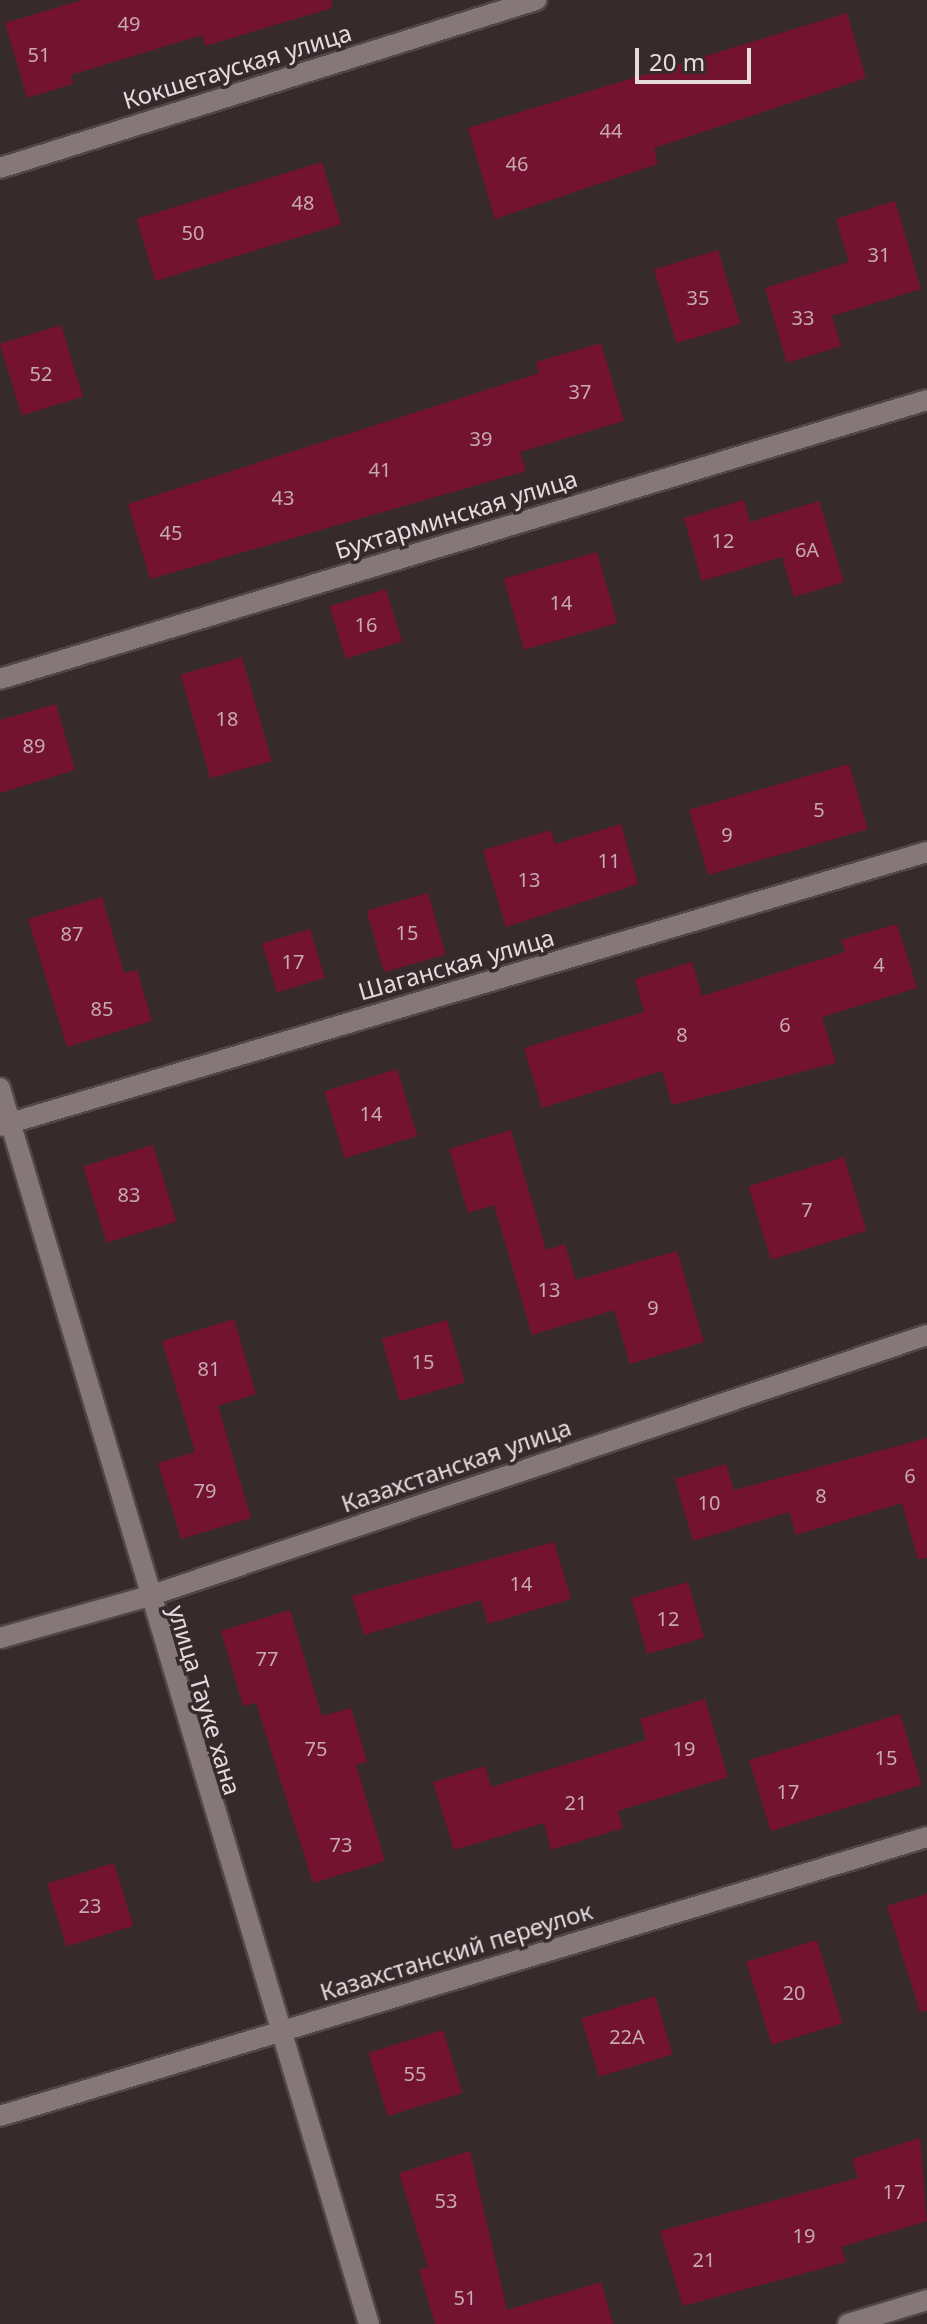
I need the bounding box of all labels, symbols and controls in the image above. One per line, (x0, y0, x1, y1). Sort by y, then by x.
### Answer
house number: 49 (118, 11, 140, 35)
street label: Кокшетауская улица (119, 18, 355, 114)
scale bar (639, 32, 755, 82)
house number: 51 (28, 42, 50, 66)
text: 20 m (649, 45, 705, 78)
house number: 44 (600, 118, 622, 142)
house number: 46 (506, 151, 528, 175)
house number: 48 (292, 190, 314, 214)
house number: 50 (182, 220, 204, 244)
house number: 31 (868, 242, 890, 266)
house number: 35 (687, 285, 709, 309)
house number: 33 (792, 305, 814, 329)
house number: 52 (30, 361, 52, 385)
house number: 37 (569, 379, 591, 403)
house number: 39 (470, 426, 492, 450)
house number: 41 (369, 457, 391, 481)
street label: Бухтарминская улица (331, 463, 581, 565)
house number: 43 (272, 485, 294, 509)
house number: 45 (160, 520, 182, 544)
house number: 12 (712, 528, 734, 552)
house number: 6А (795, 537, 819, 561)
house number: 14 (550, 590, 572, 614)
house number: 16 (355, 612, 377, 636)
house number: 18 (216, 706, 238, 730)
house number: 89 (23, 733, 45, 757)
house number: 5 (813, 797, 825, 821)
house number: 9 (721, 822, 733, 846)
house number: 11 (598, 848, 620, 872)
house number: 13 (518, 867, 540, 891)
house number: 15 (396, 920, 418, 944)
house number: 87 (61, 921, 83, 945)
street label: Шаганская улица (355, 922, 557, 1006)
house number: 17 (282, 949, 304, 973)
house number: 4 (873, 952, 885, 976)
house number: 85 (91, 996, 113, 1020)
house number: 6 (779, 1012, 791, 1036)
house number: 8 (676, 1022, 688, 1046)
house number: 14 (360, 1101, 382, 1125)
house number: 83 (118, 1182, 140, 1206)
house number: 7 (801, 1197, 813, 1221)
house number: 13 (538, 1277, 560, 1301)
house number: 9 (647, 1295, 659, 1319)
house number: 15 (412, 1349, 434, 1373)
house number: 81 (198, 1356, 220, 1380)
street label: Казахстанская улица (337, 1412, 575, 1518)
house number: 6 (904, 1463, 916, 1487)
house number: 79 (194, 1478, 216, 1502)
house number: 8 (815, 1483, 827, 1507)
house number: 10 (698, 1490, 720, 1514)
house number: 14 (510, 1571, 532, 1595)
street label: улица Тауке хана (162, 1602, 248, 1798)
house number: 12 (657, 1606, 679, 1630)
house number: 77 (256, 1646, 278, 1670)
house number: 75 (305, 1736, 327, 1760)
house number: 19 (673, 1736, 695, 1760)
house number: 15 (875, 1745, 897, 1769)
house number: 17 (777, 1779, 799, 1803)
house number: 21 (565, 1790, 587, 1814)
house number: 73 (330, 1832, 352, 1856)
house number: 23 (79, 1893, 101, 1917)
street label: Казахстанский переулок (316, 1896, 596, 2006)
house number: 20 (783, 1980, 805, 2004)
house number: 22А (609, 2024, 645, 2048)
house number: 55 (404, 2061, 426, 2085)
house number: 17 (883, 2179, 905, 2203)
house number: 53 (435, 2188, 457, 2212)
house number: 19 (793, 2223, 815, 2247)
house number: 21 (693, 2247, 715, 2271)
house number: 51 (454, 2285, 476, 2309)

